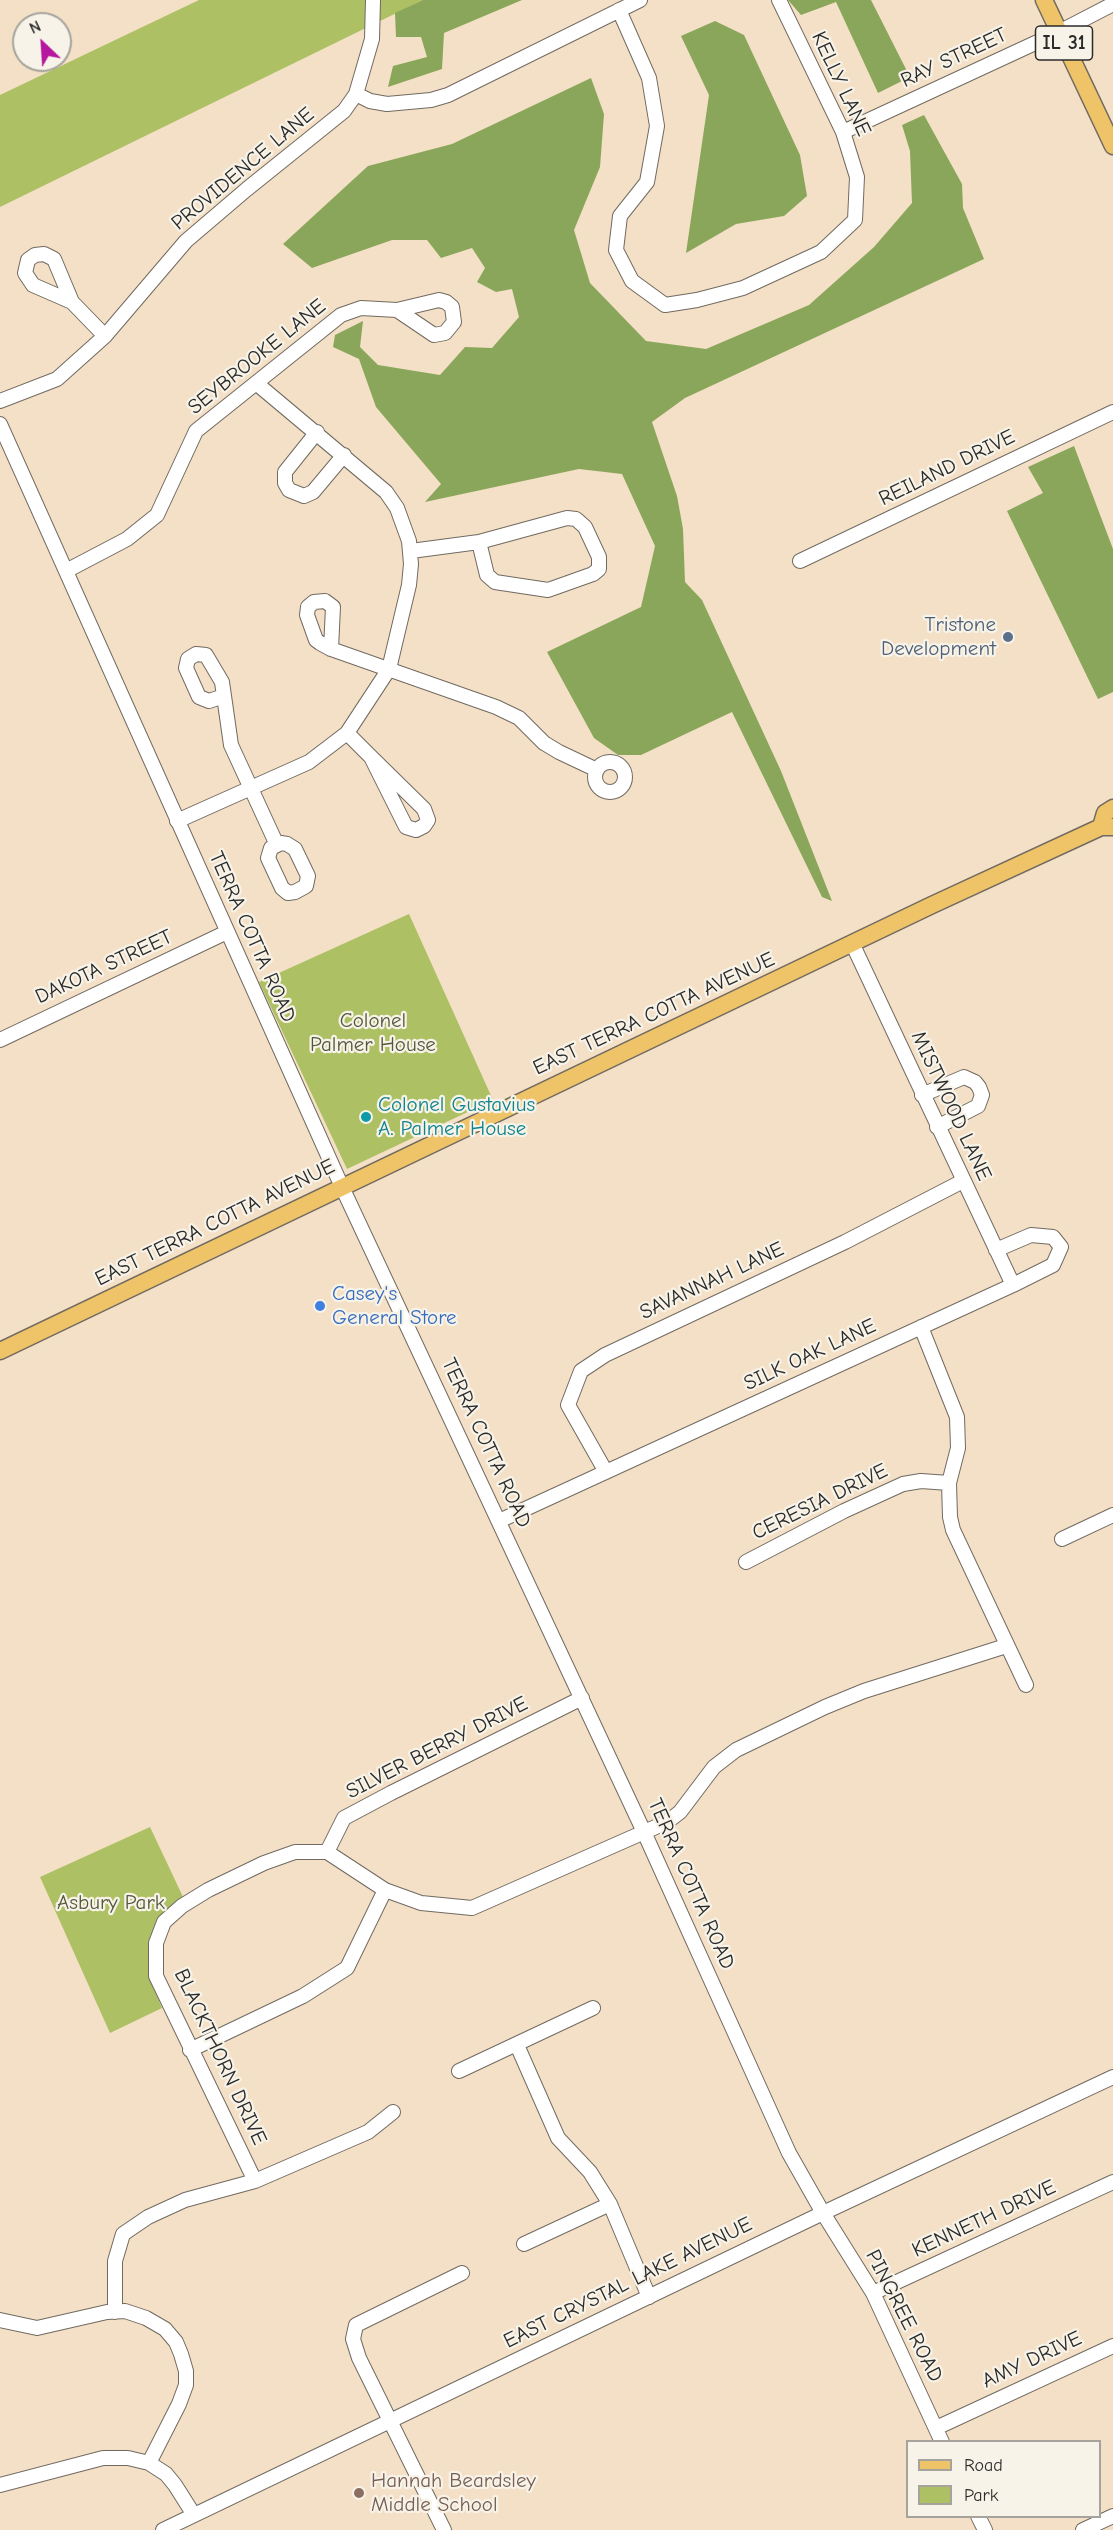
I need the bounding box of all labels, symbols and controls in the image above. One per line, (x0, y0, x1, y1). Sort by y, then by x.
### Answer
north arrow (12, 12, 72, 72)
text: N (27, 17, 44, 38)
street label: RAY STREET (897, 22, 1011, 94)
road number: IL 31 (1036, 26, 1092, 60)
street label: KELLY LANE (806, 28, 876, 140)
street label: PROVIDENCE LANE (167, 102, 319, 236)
street label: SEYBROOKE LANE (183, 294, 331, 420)
street label: REILAND DRIVE (875, 424, 1019, 512)
place label: Tristone Development (881, 612, 996, 662)
marker: Tristone Development (1001, 630, 1015, 644)
street label: TERRA COTTA ROAD (203, 848, 301, 1026)
street label: DAKOTA STREET (31, 924, 177, 1010)
street label: EAST TERRA COTTA AVENUE (529, 947, 779, 1081)
park label: Colonel Palmer House (310, 1008, 436, 1058)
street label: MISTWOOD LANE (905, 1027, 997, 1185)
place label: Colonel Gustavius A. Palmer House (378, 1092, 535, 1142)
marker: Colonel Gustavius A. Palmer House (359, 1110, 373, 1124)
street label: EAST TERRA COTTA AVENUE (91, 1154, 339, 1292)
street label: SAVANNAH LANE (636, 1237, 788, 1325)
place label: Casey's General Store (332, 1281, 457, 1331)
marker: Casey's General Store (313, 1299, 327, 1313)
street label: SILK OAK LANE (740, 1313, 880, 1397)
street label: TERRA COTTA ROAD (436, 1354, 536, 1532)
street label: CERESIA DRIVE (748, 1458, 892, 1546)
street label: SILVER BERRY DRIVE (342, 1691, 532, 1805)
street label: TERRA COTTA ROAD (642, 1795, 740, 1973)
park label: Asbury Park (57, 1890, 165, 1916)
street label: BLACKTHORN DRIVE (168, 1965, 272, 2149)
street label: KENNETH DRIVE (908, 2175, 1060, 2263)
street label: EAST CRYSTAL LAKE AVENUE (500, 2212, 756, 2354)
street label: PINGREE ROAD (860, 2246, 948, 2386)
street label: AMY DRIVE (978, 2326, 1086, 2394)
legend (906, 2440, 1101, 2518)
text: Road (964, 2455, 1003, 2476)
place label: Hannah Beardsley Middle School (371, 2468, 536, 2518)
text: Park (964, 2485, 998, 2506)
marker: Hannah Beardsley Middle School (352, 2486, 366, 2500)

